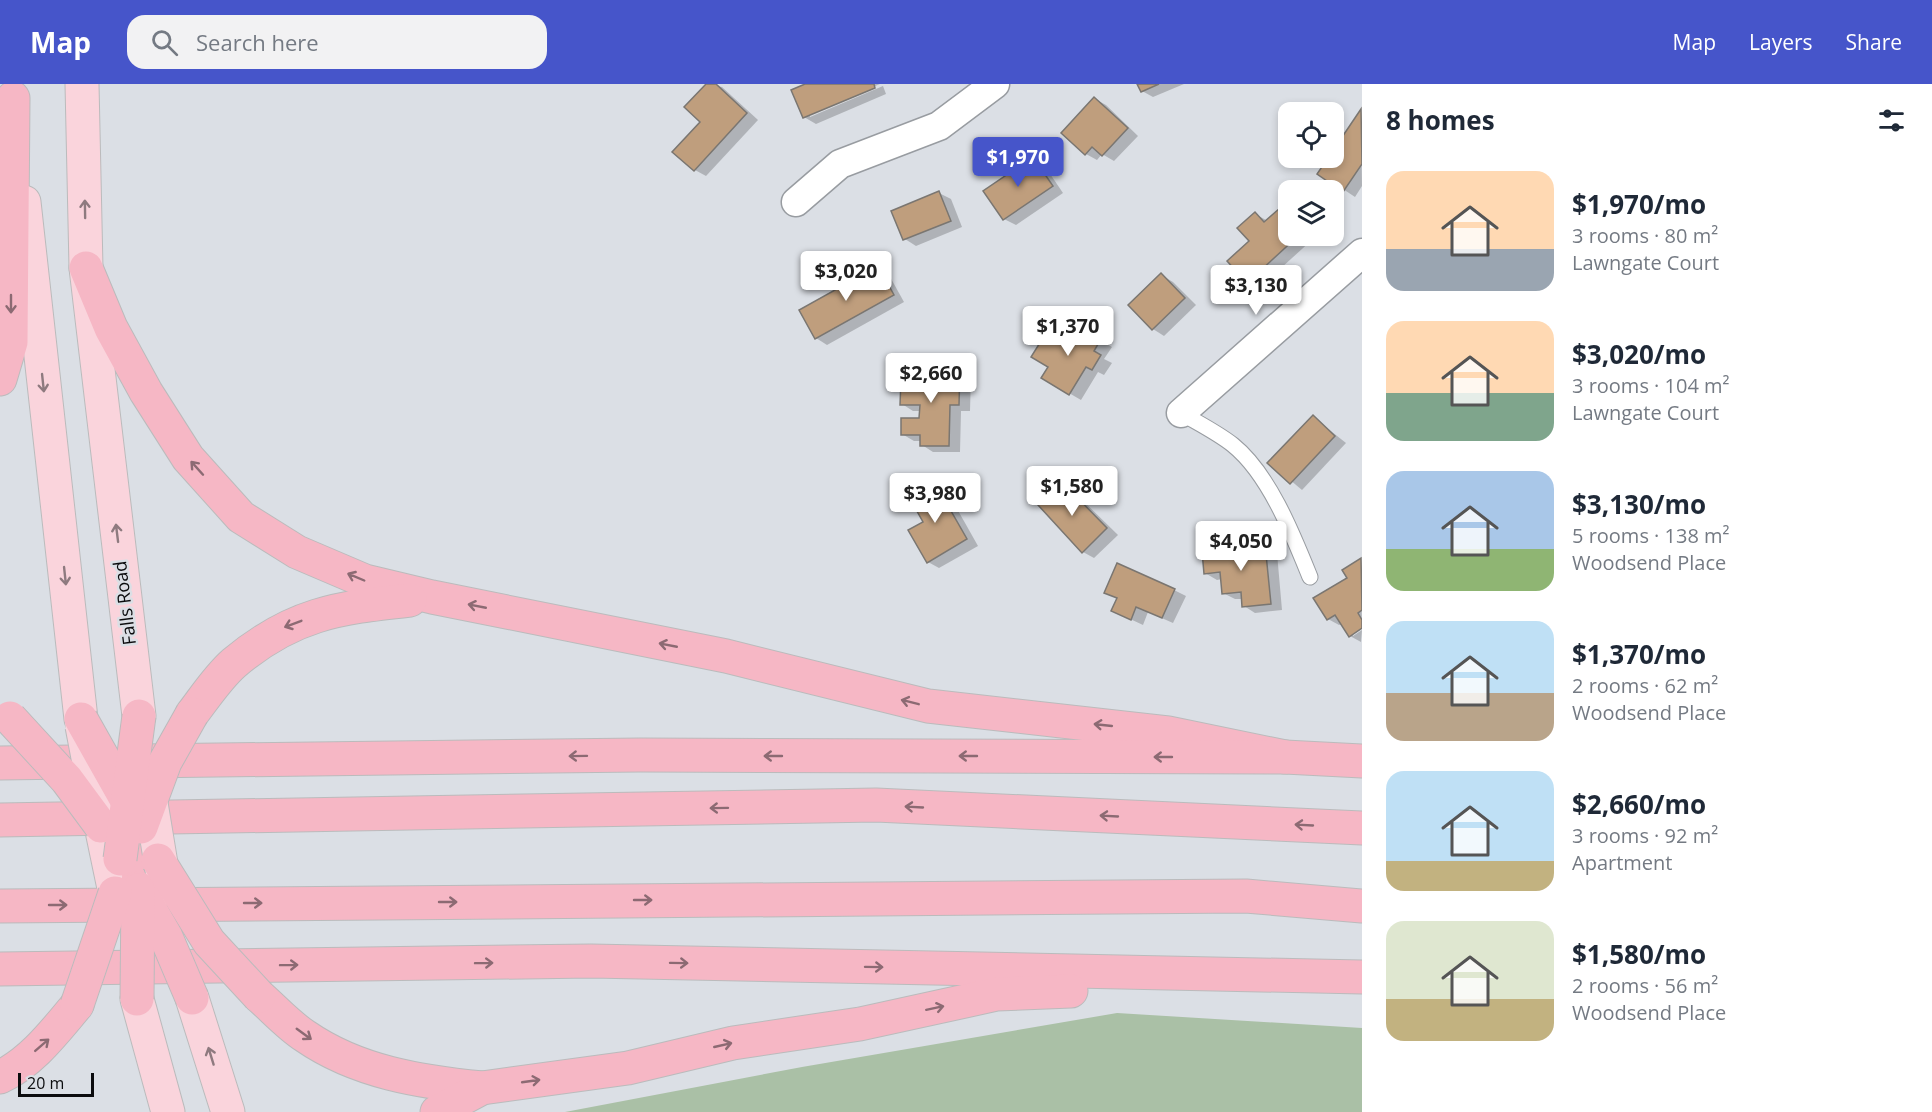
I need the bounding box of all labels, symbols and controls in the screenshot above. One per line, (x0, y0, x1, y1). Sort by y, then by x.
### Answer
search box (127, 15, 547, 69)
text: Map (30, 23, 91, 61)
icon: search (148, 26, 181, 59)
text: Search here (196, 27, 319, 57)
text: Map (1673, 28, 1716, 56)
text: Layers (1749, 28, 1813, 56)
text: Share (1846, 28, 1902, 56)
map controls (1278, 102, 1344, 246)
button: locate (1278, 102, 1344, 168)
text: 8 homes (1386, 102, 1495, 138)
icon: filters (1875, 104, 1908, 137)
pin: $1,970 (969, 137, 1067, 188)
text: $1,970 (987, 143, 1049, 170)
button: layers (1278, 180, 1344, 246)
text: $1,970/mo (1572, 186, 1706, 222)
icon: home (1434, 195, 1506, 267)
one-way arrow (79, 200, 91, 220)
text: 3 rooms · 80 m² (1572, 222, 1718, 249)
text: Lawngate Court (1572, 249, 1719, 276)
pin: $3,020 (797, 251, 895, 302)
text: $3,020 (815, 257, 877, 284)
pin: $3,130 (1207, 265, 1305, 316)
text: $3,130 (1225, 271, 1287, 298)
one-way arrow (5, 293, 17, 313)
pin: $1,370 (1019, 306, 1117, 357)
text: $1,370 (1037, 312, 1099, 339)
text: $3,020/mo (1572, 336, 1706, 372)
icon: home (1434, 345, 1506, 417)
pin: $2,660 (882, 353, 980, 404)
text: $2,660 (900, 359, 962, 386)
one-way arrow (38, 372, 49, 392)
text: 3 rooms · 104 m² (1572, 372, 1730, 399)
text: Lawngate Court (1572, 399, 1719, 426)
one-way arrow (190, 461, 204, 476)
pin: $1,580 (1023, 466, 1121, 517)
text: $1,580 (1041, 472, 1103, 499)
pin: $3,980 (886, 473, 984, 524)
text: $3,980 (904, 479, 966, 506)
text: $3,130/mo (1572, 486, 1706, 522)
icon: home (1434, 495, 1506, 567)
pin: $4,050 (1192, 521, 1290, 572)
text: 5 rooms · 138 m² (1572, 522, 1730, 549)
one-way arrow (111, 523, 122, 543)
text: $4,050 (1210, 527, 1272, 554)
text: Woodsend Place (1572, 549, 1726, 576)
street label: Falls Road (107, 560, 141, 647)
one-way arrow (60, 566, 71, 586)
one-way arrow (347, 571, 365, 582)
one-way arrow (468, 600, 487, 612)
one-way arrow (284, 619, 303, 630)
text: $1,370/mo (1572, 636, 1706, 672)
one-way arrow (659, 639, 679, 650)
icon: home (1434, 645, 1506, 717)
text: 2 rooms · 62 m² (1572, 672, 1718, 699)
one-way arrow (901, 695, 920, 707)
text: Woodsend Place (1572, 699, 1726, 726)
one-way arrow (1094, 720, 1114, 731)
one-way arrow (569, 750, 589, 762)
one-way arrow (764, 750, 784, 762)
one-way arrow (959, 750, 979, 762)
one-way arrow (1154, 751, 1174, 763)
text: $2,660/mo (1572, 786, 1706, 822)
icon: home (1434, 795, 1506, 867)
one-way arrow (905, 801, 924, 812)
one-way arrow (710, 802, 730, 814)
one-way arrow (1099, 811, 1119, 822)
one-way arrow (1294, 820, 1314, 831)
text: 3 rooms · 92 m² (1572, 822, 1718, 849)
text: Apartment (1572, 849, 1672, 876)
one-way arrow (633, 894, 653, 906)
one-way arrow (438, 896, 458, 908)
one-way arrow (243, 898, 263, 909)
one-way arrow (48, 899, 68, 911)
text: $1,580/mo (1572, 936, 1706, 972)
icon: home (1434, 945, 1506, 1017)
one-way arrow (474, 957, 494, 969)
one-way arrow (669, 957, 689, 969)
one-way arrow (279, 960, 299, 971)
one-way arrow (864, 961, 884, 973)
text: 2 rooms · 56 m² (1572, 972, 1718, 999)
text: Woodsend Place (1572, 999, 1726, 1026)
one-way arrow (925, 1002, 944, 1013)
one-way arrow (295, 1028, 311, 1040)
one-way arrow (34, 1038, 49, 1052)
one-way arrow (713, 1039, 732, 1051)
one-way arrow (205, 1047, 216, 1066)
scale bar (18, 1070, 94, 1098)
text: 20 m (27, 1072, 64, 1094)
one-way arrow (521, 1076, 541, 1087)

